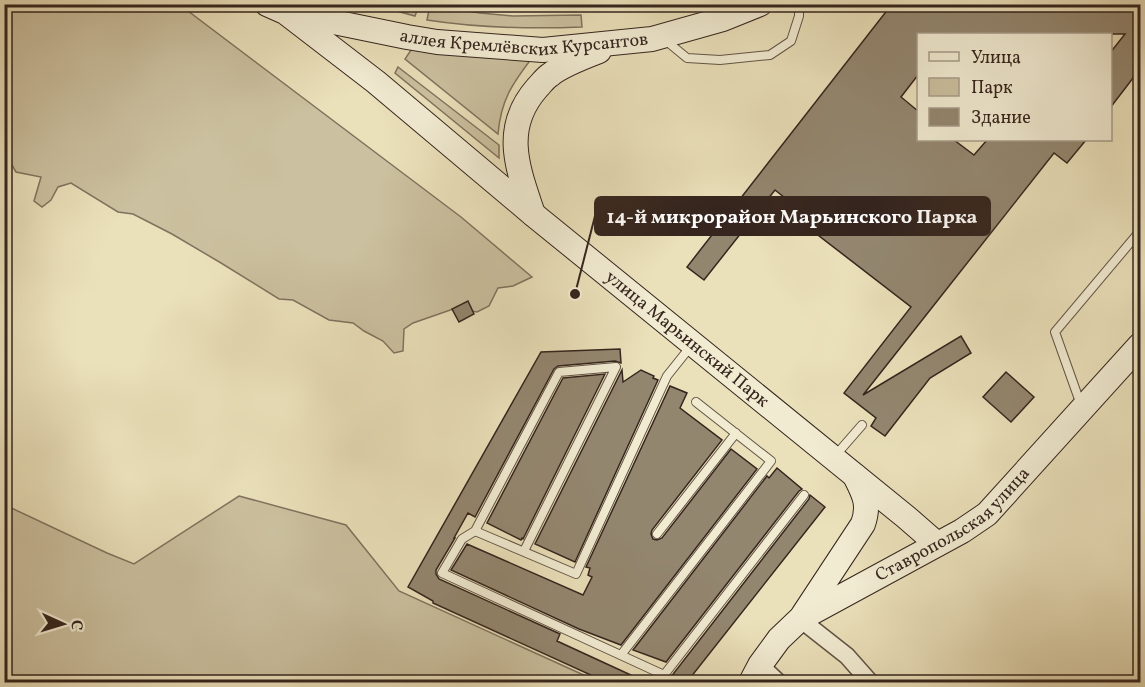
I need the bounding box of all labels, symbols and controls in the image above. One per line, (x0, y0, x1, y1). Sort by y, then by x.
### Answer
street label: аллея Кремлёвских Курсантов (397, 23, 649, 63)
legend (917, 33, 1112, 141)
text: Улица (971, 46, 1021, 71)
text: Парк (971, 76, 1013, 101)
text: Здание (971, 106, 1031, 131)
callout: 14-й микрорайон Марьинского Парка (595, 197, 990, 235)
text: 14-й микрорайон Марьинского Парка (606, 204, 978, 232)
street label: улица Марьинский Парк (600, 265, 775, 414)
street label: Ставропольская улица (871, 462, 1036, 588)
north arrow (33, 594, 93, 654)
text: С (65, 619, 87, 631)

